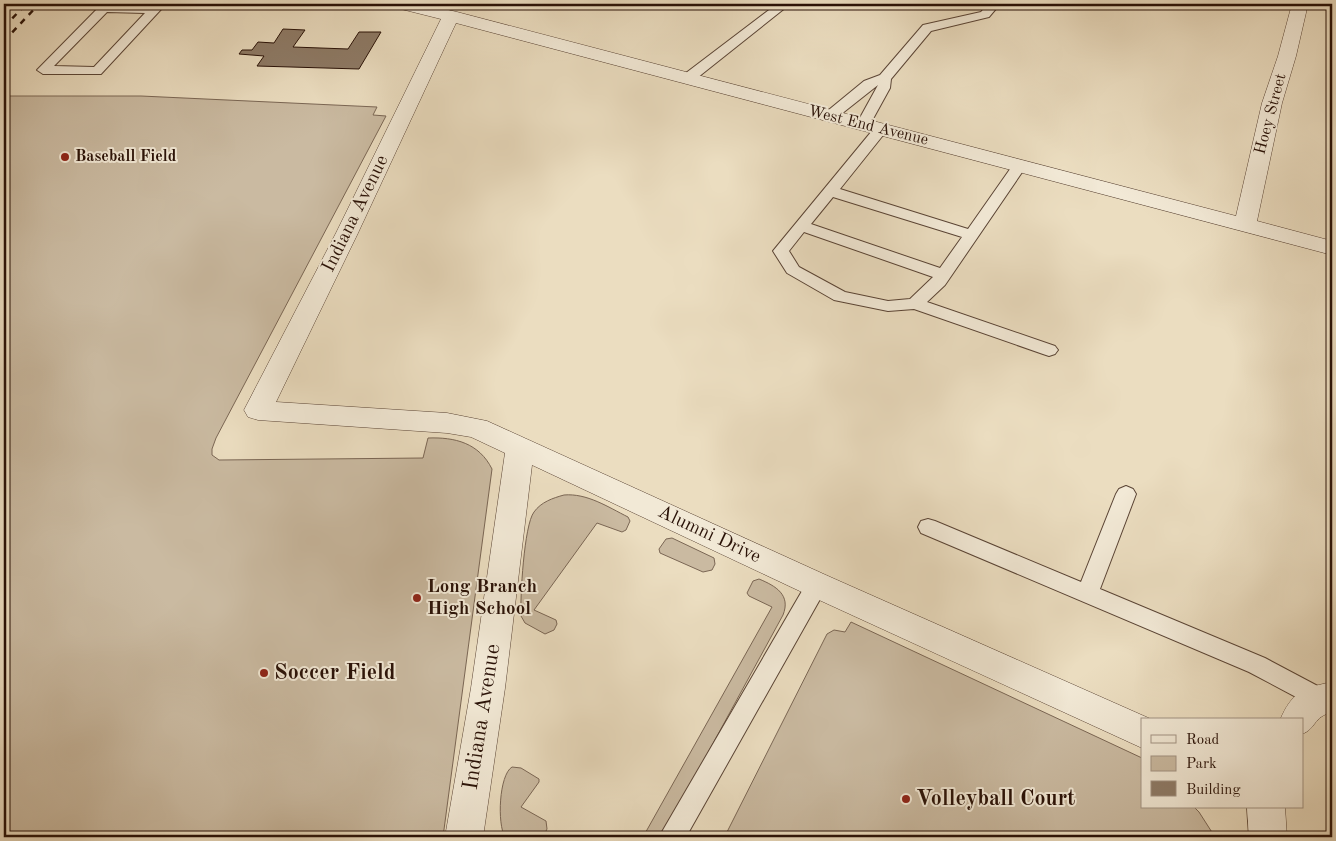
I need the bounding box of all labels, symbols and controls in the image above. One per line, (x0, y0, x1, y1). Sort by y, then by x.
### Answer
street label: Hoey Street (1252, 71, 1290, 156)
street label: West End Avenue (806, 103, 930, 149)
place label: Baseball Field (75, 149, 177, 165)
marker: Baseball Field (59, 151, 71, 163)
street label: Indiana Avenue (320, 153, 392, 275)
street label: Alumni Drive (655, 503, 763, 567)
place label: Long Branch High School (427, 578, 538, 619)
marker: Long Branch High School (411, 592, 423, 604)
street label: Indiana Avenue (460, 642, 504, 792)
place label: Soccer Field (274, 662, 396, 684)
marker: Soccer Field (258, 667, 270, 679)
legend (1141, 718, 1304, 808)
text: Road (1186, 733, 1220, 748)
text: Park (1186, 757, 1217, 772)
text: Building (1186, 783, 1241, 798)
place label: Volleyball Court (916, 788, 1075, 810)
marker: Volleyball Court (900, 793, 912, 805)

